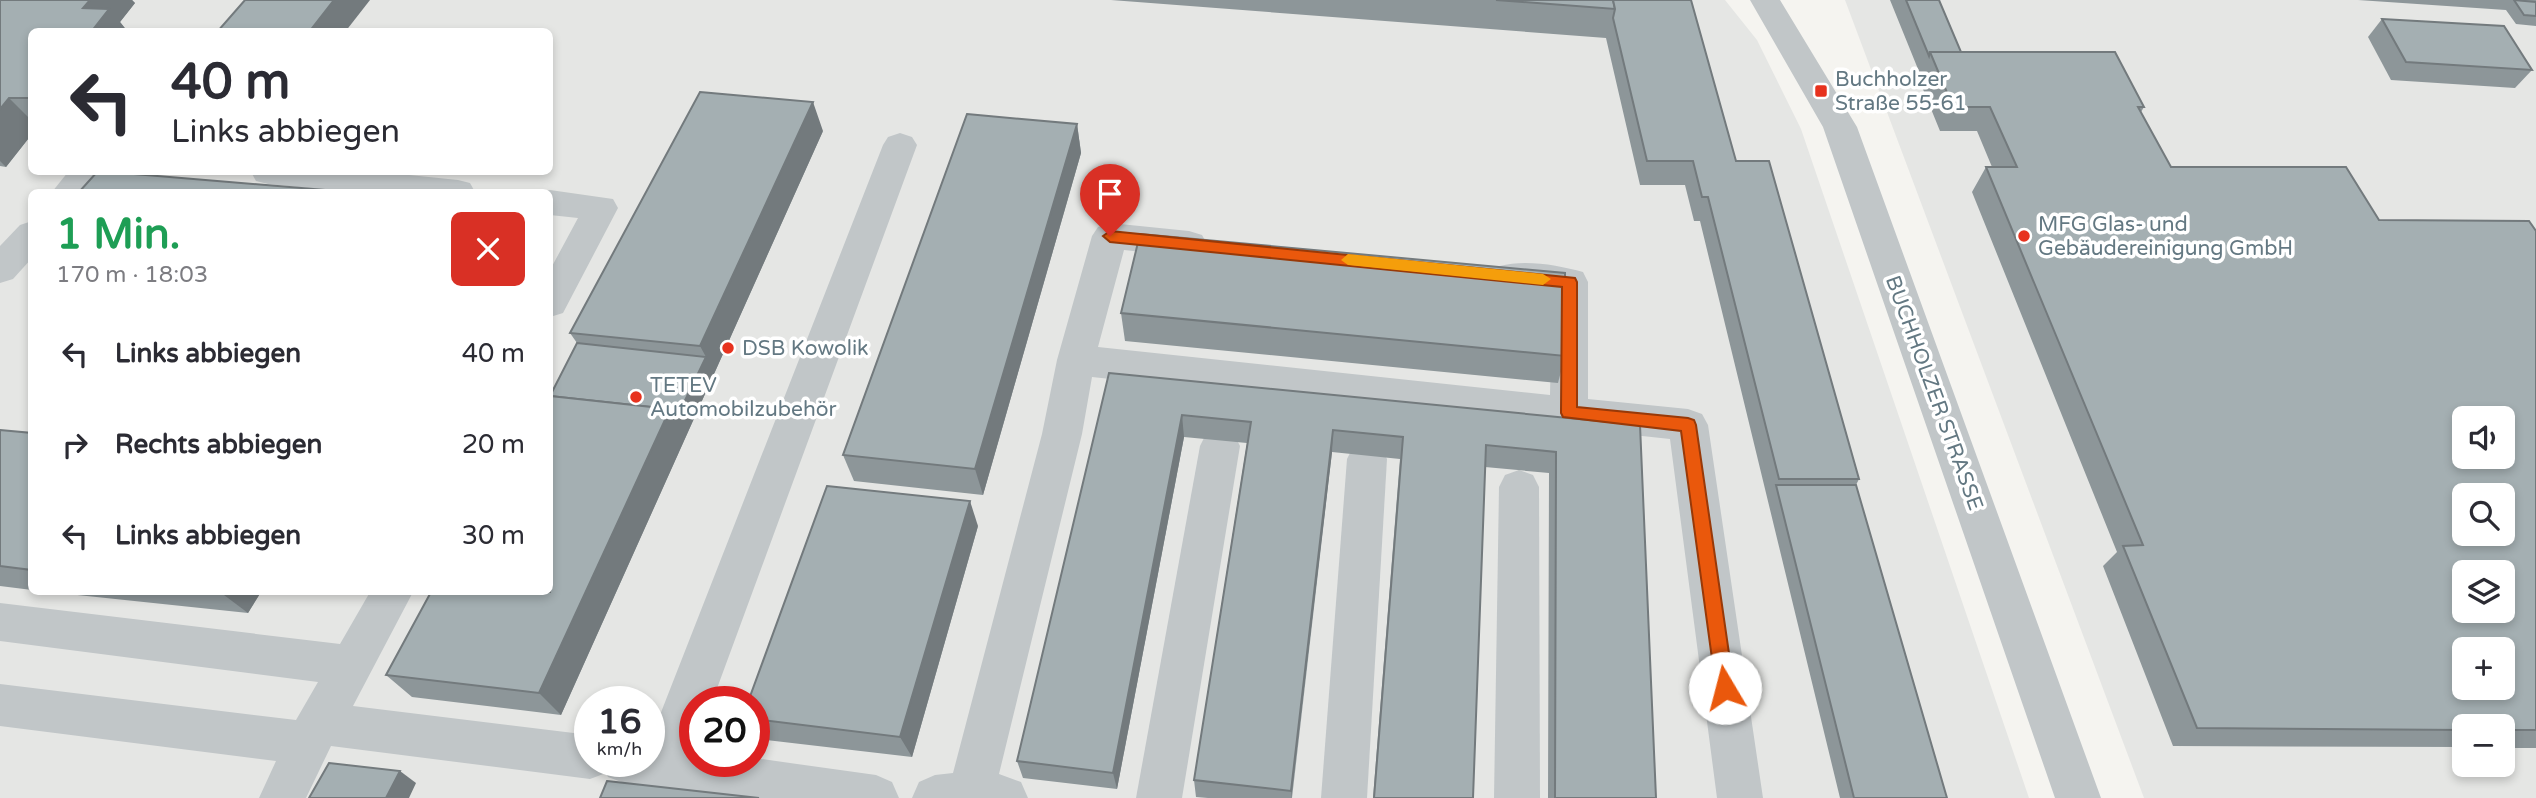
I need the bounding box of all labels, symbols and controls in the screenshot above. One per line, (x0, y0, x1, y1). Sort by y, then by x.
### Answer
text: 40 m (171, 53, 290, 112)
icon: left (56, 56, 147, 147)
place label: Buchholzer Straße 55-61 (1835, 67, 1967, 116)
marker: Buchholzer Straße 55-61 (1813, 83, 1829, 99)
text: Links abbiegen (171, 113, 400, 151)
pin (1080, 164, 1140, 236)
icon: arrive (1091, 175, 1129, 213)
text: 1 Min. (56, 209, 180, 260)
button: close (451, 212, 525, 286)
place label: MFG Glas- und Gebäudereinigung GmbH (2038, 212, 2293, 261)
marker: MFG Glas- und Gebäudereinigung GmbH (2016, 228, 2032, 244)
text: 170 m · 18:03 (56, 261, 208, 289)
street label: BUCHHOLZER STRASSE (1880, 272, 1988, 514)
icon: left (56, 335, 94, 373)
place label: DSB Kowolik (742, 336, 869, 361)
text: Links abbiegen (115, 338, 301, 369)
text: 40 m (462, 338, 525, 369)
marker: DSB Kowolik (720, 340, 736, 356)
place label: TETEV Automobilzubehör (650, 373, 837, 422)
marker: TETEV Automobilzubehör (628, 389, 644, 405)
map controls (2452, 406, 2515, 777)
button: sound (2452, 406, 2515, 469)
icon: right (56, 426, 94, 464)
text: Rechts abbiegen (115, 429, 322, 460)
text: 20 m (462, 429, 525, 460)
button: search (2452, 483, 2515, 546)
icon: left (56, 517, 94, 555)
text: Links abbiegen (115, 520, 301, 551)
text: 30 m (462, 520, 525, 551)
button: layers (2452, 560, 2515, 623)
button: + (2452, 637, 2515, 700)
position arrow (1688, 651, 1762, 725)
speed limit sign: 20 (679, 686, 770, 777)
text: 16 (598, 701, 641, 743)
button: − (2452, 714, 2515, 777)
text: km/h (597, 738, 642, 760)

